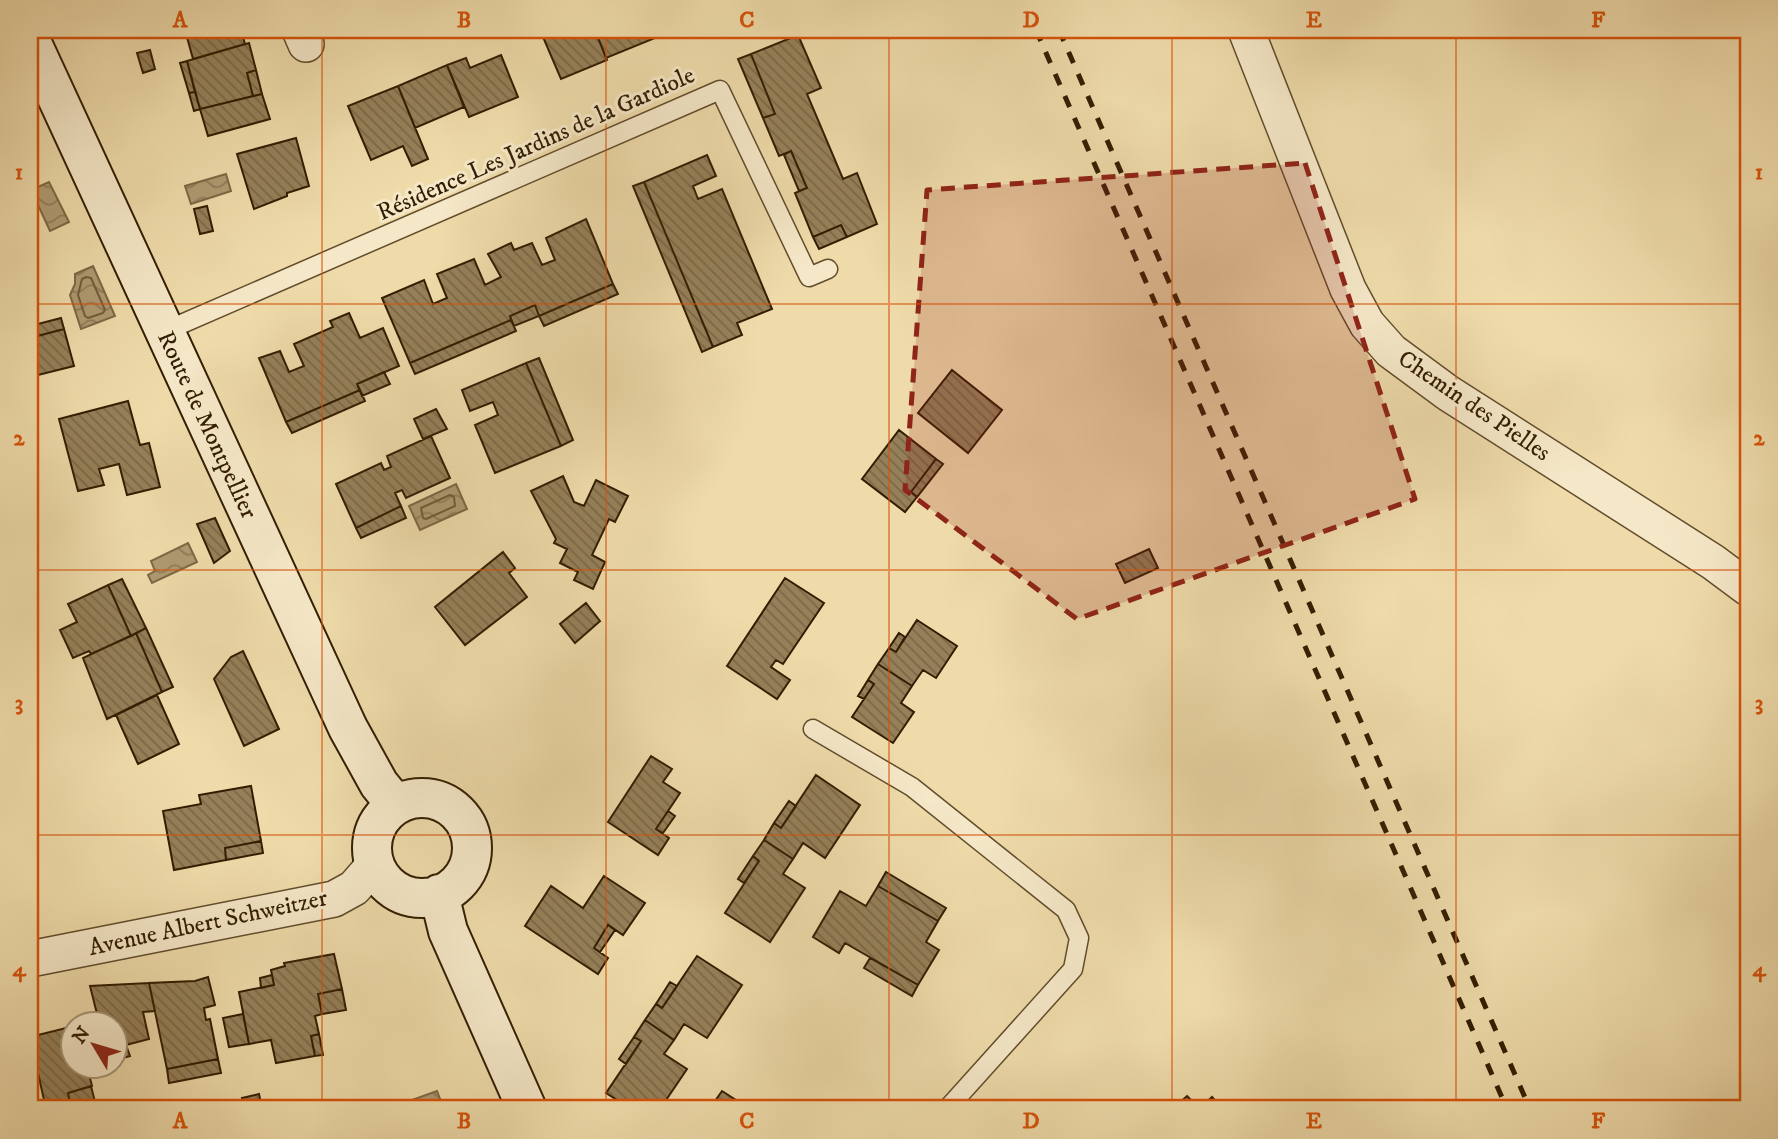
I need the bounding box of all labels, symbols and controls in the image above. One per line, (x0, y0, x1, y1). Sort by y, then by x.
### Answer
text: A (172, 6, 189, 35)
text: B (457, 6, 471, 35)
text: C (739, 6, 755, 35)
text: D (1022, 6, 1040, 35)
text: E (1306, 6, 1322, 35)
text: F (1591, 6, 1606, 35)
street label: Résidence Les Jardins de la Gardiole (373, 60, 699, 228)
text: 1 (15, 158, 23, 187)
text: 1 (1755, 158, 1763, 187)
street label: Route de Montpellier (150, 326, 264, 524)
street label: Chemin des Pielles (1392, 344, 1556, 468)
text: 2 (13, 424, 25, 453)
text: 2 (1753, 424, 1765, 453)
text: 3 (15, 689, 23, 718)
text: 3 (1755, 689, 1763, 718)
street label: Avenue Albert Schweitzer (86, 883, 330, 963)
text: 4 (12, 955, 27, 984)
text: 4 (1752, 955, 1767, 984)
north arrow (60, 1010, 130, 1080)
text: N (68, 1022, 96, 1049)
text: A (172, 1107, 189, 1136)
text: B (457, 1107, 471, 1136)
text: C (739, 1107, 755, 1136)
text: D (1022, 1107, 1040, 1136)
text: E (1306, 1107, 1322, 1136)
text: F (1591, 1107, 1606, 1136)

